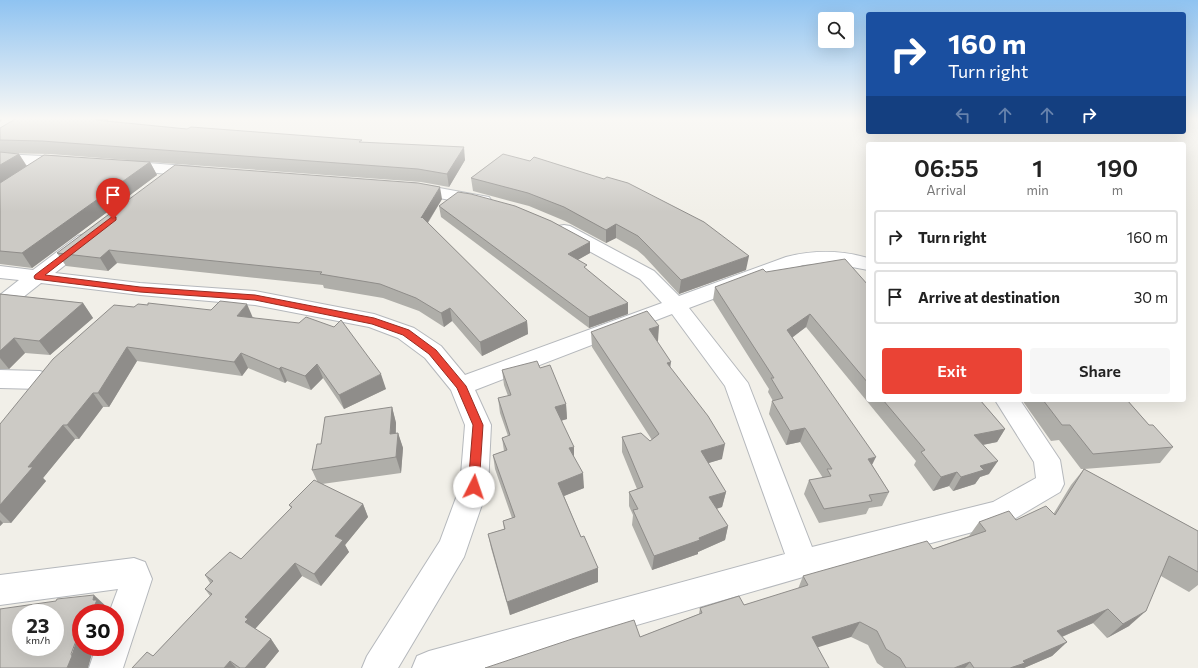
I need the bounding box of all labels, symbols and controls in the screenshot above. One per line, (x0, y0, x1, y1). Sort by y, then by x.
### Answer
map controls (818, 12, 854, 48)
button: search (818, 12, 854, 48)
text: 160 m (948, 26, 1026, 60)
icon: right (882, 28, 934, 80)
text: Turn right (948, 60, 1028, 82)
icon: left (952, 104, 974, 126)
icon: ahead (994, 104, 1016, 126)
icon: ahead (1036, 104, 1058, 126)
icon: right (1078, 104, 1100, 126)
text: 06:55 (914, 153, 979, 182)
text: 1 (1032, 153, 1043, 182)
text: 190 (1097, 153, 1138, 182)
pin (96, 178, 130, 219)
text: Arrival (927, 182, 966, 198)
text: min (1027, 182, 1049, 198)
text: m (1112, 182, 1123, 198)
icon: arrive (102, 184, 124, 206)
icon: right (884, 226, 906, 248)
text: Turn right (918, 228, 987, 246)
text: 160 m (1127, 228, 1168, 246)
icon: arrive (884, 286, 906, 308)
text: Arrive at destination (918, 288, 1060, 306)
text: 30 m (1134, 288, 1168, 306)
button: Exit (882, 348, 1022, 394)
button: Share (1030, 348, 1170, 394)
position arrow (453, 466, 495, 508)
speed limit sign: 30 (72, 604, 124, 656)
text: 23 (26, 613, 50, 637)
text: km/h (26, 634, 50, 646)

